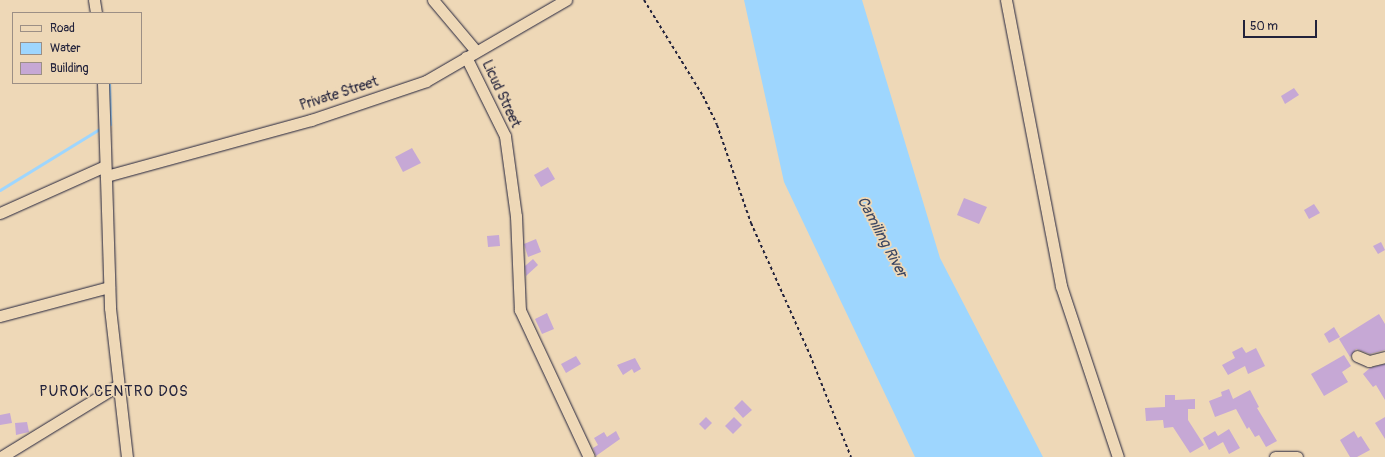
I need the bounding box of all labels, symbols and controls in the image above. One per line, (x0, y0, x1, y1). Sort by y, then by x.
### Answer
legend (12, 12, 142, 84)
scale bar (1245, 12, 1319, 38)
text: 50 m (1250, 19, 1278, 34)
text: Road (50, 21, 75, 36)
text: Water (50, 41, 81, 56)
street label: Licud Street (478, 58, 524, 130)
text: Building (50, 61, 89, 76)
street label: Private Street (298, 73, 380, 115)
water label: Camiling River (853, 194, 911, 280)
district label: PUROK CENTRO DOS (39, 383, 189, 401)

